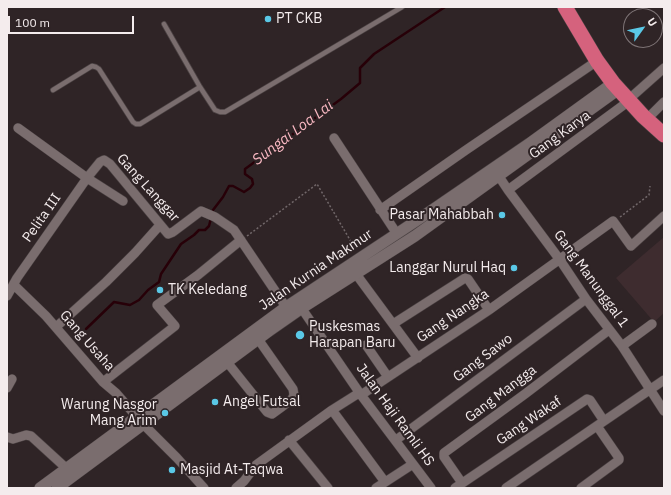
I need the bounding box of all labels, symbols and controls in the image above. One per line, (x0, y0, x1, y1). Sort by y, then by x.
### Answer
scale bar (10, 8, 136, 34)
north arrow (623, 8, 663, 48)
place label: PT CKB (276, 11, 323, 27)
marker: PT CKB (263, 14, 273, 24)
text: 100 m (15, 15, 50, 30)
text: U (644, 15, 660, 29)
water label: Sungai Loa Lai (249, 97, 337, 169)
street label: Gang Karya (526, 107, 594, 163)
street label: Gang Langgar (113, 151, 183, 225)
street label: Pelita III (19, 190, 65, 246)
place label: Pasar Mahabbah (390, 207, 494, 223)
marker: Pasar Mahabbah (497, 210, 507, 220)
street label: Jalan Kurnia Makmur (256, 226, 376, 314)
street label: Gang Manunggal 1 (550, 227, 632, 331)
place label: Langgar Nurul Haq (389, 260, 506, 276)
marker: Langgar Nurul Haq (509, 263, 519, 273)
place label: TK Keledang (168, 282, 247, 298)
marker: TK Keledang (155, 285, 165, 295)
street label: Gang Nangka (414, 286, 492, 346)
street label: Gang Usaha (56, 307, 118, 375)
place label: Puskesmas Harapan Baru (309, 319, 395, 352)
marker: Puskesmas Harapan Baru (294, 329, 306, 341)
street label: Gang Sawo (450, 330, 516, 386)
street label: Jalan Haji Ramli HS (352, 361, 438, 469)
street label: Gang Mangga (462, 362, 540, 426)
street label: Gang Wakaf (493, 393, 565, 449)
place label: Angel Futsal (223, 394, 300, 410)
place label: Warung Nasgor Mang Arim (61, 397, 157, 430)
marker: Angel Futsal (210, 397, 220, 407)
marker: Warung Nasgor Mang Arim (160, 408, 170, 418)
place label: Masjid At-Taqwa (180, 462, 283, 478)
marker: Masjid At-Taqwa (167, 465, 177, 475)

